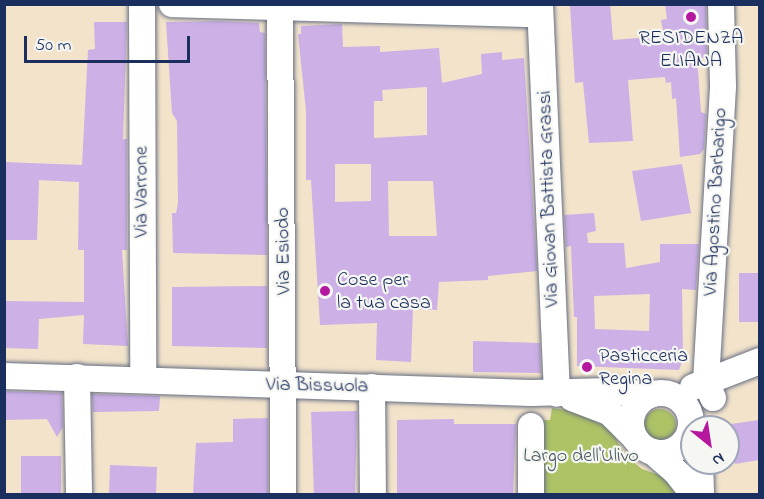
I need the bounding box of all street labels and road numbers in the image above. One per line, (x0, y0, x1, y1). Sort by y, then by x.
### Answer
street label: Via Giovan Battista Grassi (533, 90, 565, 308)
street label: Via Agostino Barbarigo (699, 107, 733, 297)
street label: Via Varrone (130, 146, 154, 238)
street label: Via Esiodo (271, 207, 297, 295)
street label: Via Bissuola (266, 373, 368, 399)

